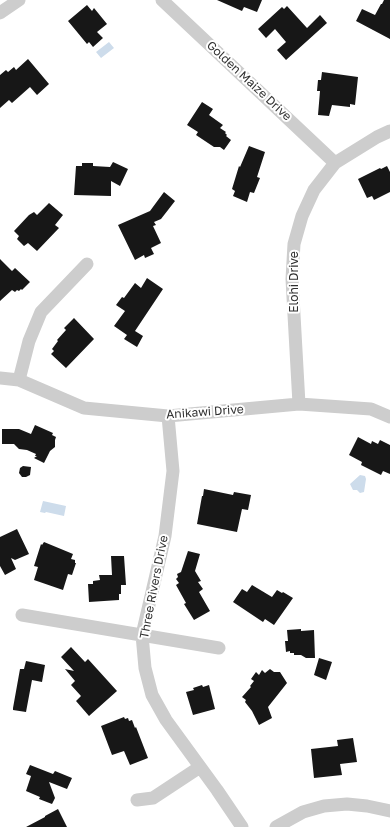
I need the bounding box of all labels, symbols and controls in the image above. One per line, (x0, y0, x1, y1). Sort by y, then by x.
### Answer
street label: Golden Maize Drive (204, 38, 294, 124)
street label: Elohi Drive (287, 251, 301, 313)
street label: Anikawi Drive (166, 402, 244, 422)
street label: Three Rivers Drive (137, 534, 171, 640)

